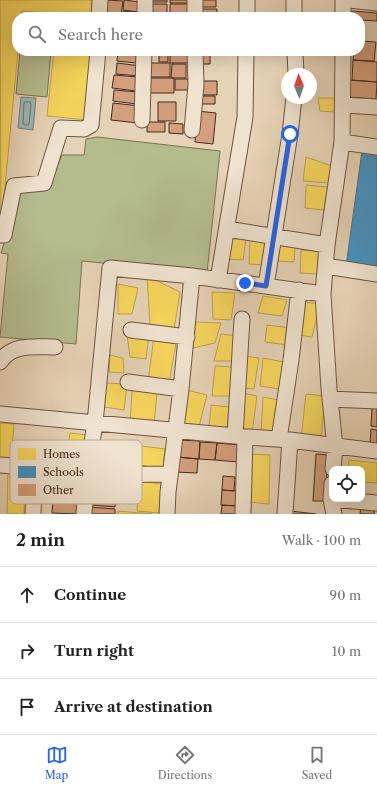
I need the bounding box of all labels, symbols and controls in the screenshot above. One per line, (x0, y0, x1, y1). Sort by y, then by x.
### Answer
search box (12, 12, 365, 56)
icon: search (26, 23, 48, 45)
text: Search here (58, 25, 143, 44)
north arrow (281, 68, 317, 104)
route start (281, 125, 299, 143)
route end (236, 274, 254, 292)
legend (10, 440, 142, 504)
text: Homes (43, 447, 80, 461)
text: Schools (43, 465, 84, 479)
map controls (329, 466, 365, 502)
button: locate (329, 466, 365, 502)
text: Other (43, 483, 74, 497)
text: 2 min (16, 530, 65, 550)
text: Walk · 100 m (282, 532, 361, 548)
icon: ahead (16, 584, 38, 606)
text: Continue (54, 585, 126, 604)
text: 90 m (330, 587, 361, 603)
icon: right (16, 640, 38, 662)
text: Turn right (54, 641, 134, 660)
text: 10 m (332, 643, 361, 659)
icon: arrive (16, 696, 38, 718)
text: Arrive at destination (54, 697, 213, 716)
tab: Map (45, 744, 68, 782)
tab: Directions (158, 744, 212, 782)
tab: Saved (302, 744, 332, 782)

